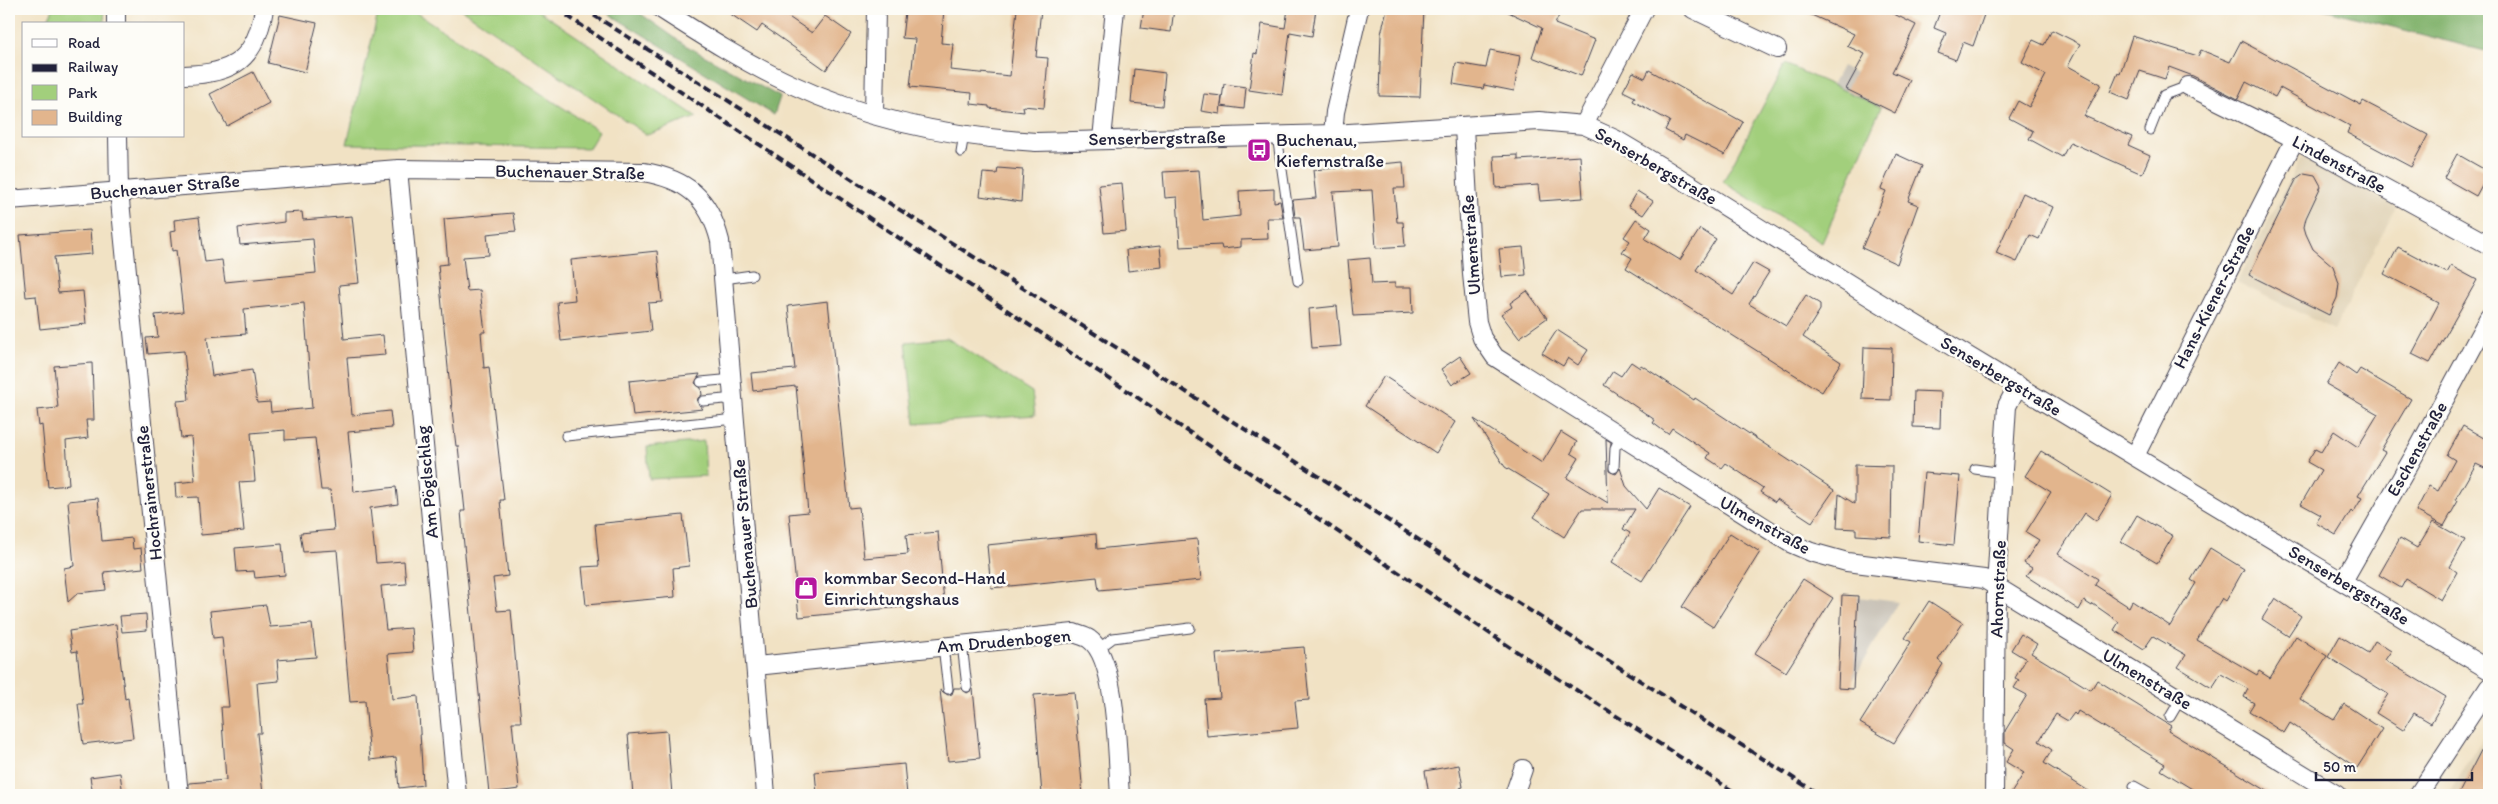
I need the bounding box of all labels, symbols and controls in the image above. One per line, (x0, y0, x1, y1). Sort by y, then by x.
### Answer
legend (22, 22, 185, 138)
text: Road (68, 34, 101, 52)
text: Railway (68, 58, 118, 76)
text: Park (68, 84, 98, 102)
text: Building (68, 108, 122, 126)
street label: Senserbergstraße (1591, 122, 1721, 210)
street label: Senserbergstraße (1088, 126, 1226, 150)
place label: Buchenau, Kiefernstraße (1276, 129, 1384, 172)
street label: Lindenstraße (2288, 130, 2390, 198)
bus stop icon: Buchenau, Kiefernstraße (1246, 137, 1272, 163)
street label: Buchenauer Straße (495, 160, 645, 184)
street label: Buchenauer Straße (89, 170, 241, 204)
street label: Ulmenstraße (1457, 194, 1485, 296)
street label: Hans-Kiener-Straße (2168, 222, 2260, 372)
street label: Senserbergstraße (1936, 331, 2066, 421)
street label: Eschenstraße (2382, 398, 2452, 500)
street label: Hochrainerstraße (131, 424, 167, 562)
street label: Am Pöglschlag (411, 424, 443, 539)
street label: Buchenauer Straße (728, 458, 762, 610)
street label: Ulmenstraße (1716, 491, 1814, 559)
street label: Ahornstraße (1985, 540, 2011, 638)
street label: Senserbergstraße (2284, 540, 2414, 630)
place label: kommbar Second-Hand Einrichtungshaus (824, 567, 1006, 610)
shop icon: kommbar Second-Hand Einrichtungshaus (793, 575, 819, 601)
street label: Am Drudenbogen (936, 624, 1072, 658)
street label: Ulmenstraße (2098, 644, 2196, 714)
scale bar (2316, 749, 2472, 781)
text: 50 m (2323, 758, 2356, 776)

